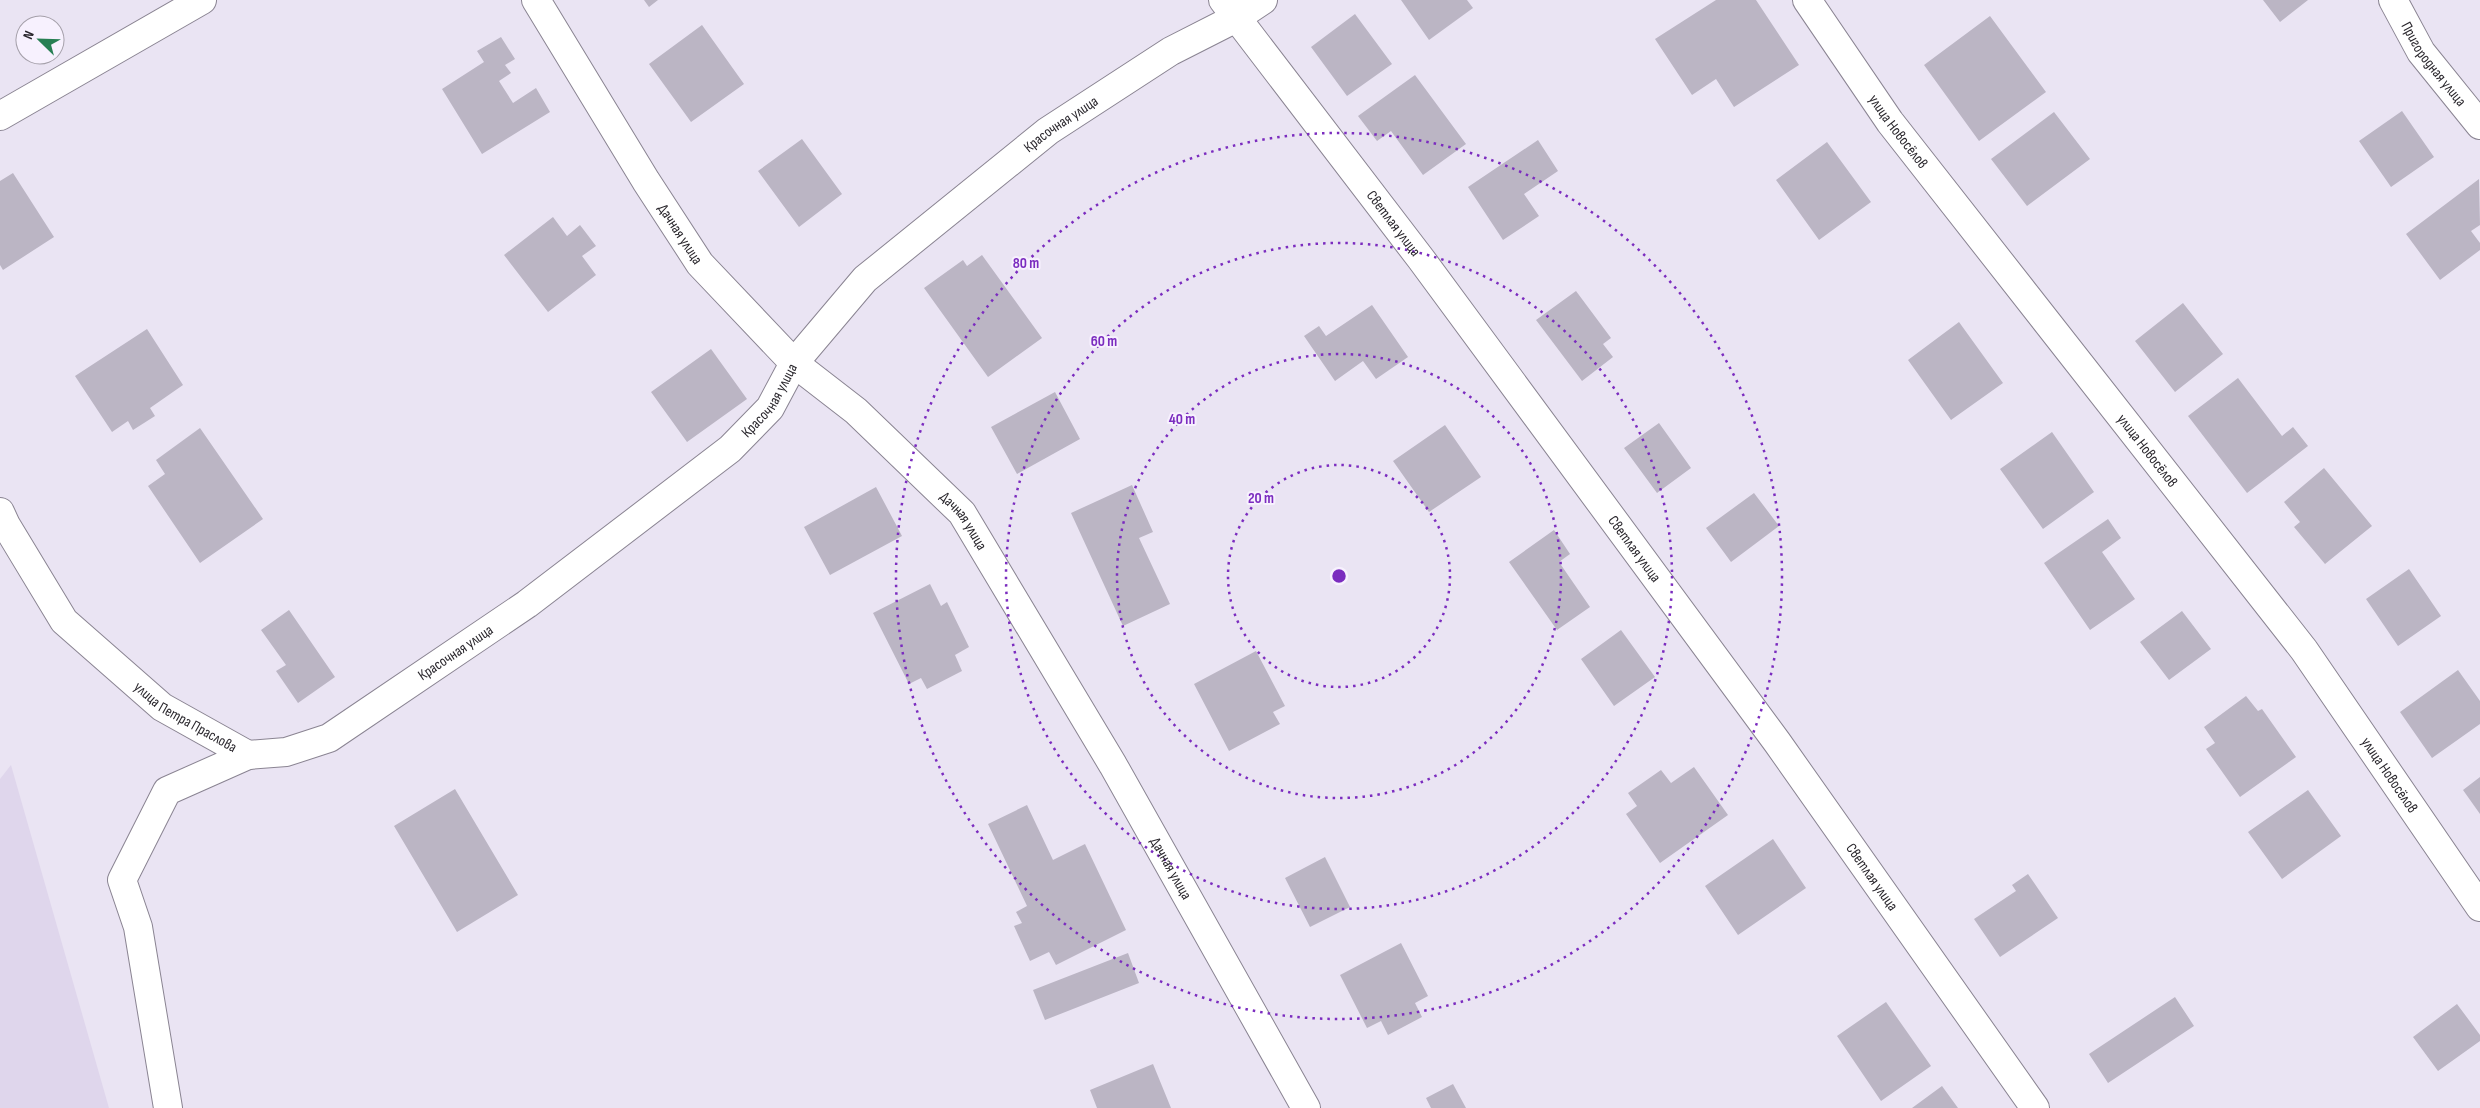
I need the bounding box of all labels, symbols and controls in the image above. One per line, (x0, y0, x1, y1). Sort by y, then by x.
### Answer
north arrow (15, 15, 65, 65)
street label: Пригородная улица (2396, 19, 2470, 111)
text: N (19, 28, 38, 42)
street label: улица Новосёлов (1864, 91, 1932, 173)
street label: Красочная улица (1020, 92, 1102, 157)
street label: Светлая улица (1362, 187, 1425, 261)
street label: Дачная улица (653, 200, 707, 268)
text: 80 m (1013, 254, 1039, 273)
text: 60 m (1091, 332, 1117, 351)
street label: Красочная улица (737, 360, 802, 442)
text: 40 m (1169, 410, 1195, 429)
street label: улица Новосёлов (2113, 410, 2182, 491)
street label: Дачная улица (935, 488, 991, 554)
text: 20 m (1248, 489, 1274, 508)
street label: Светлая улица (1603, 512, 1665, 586)
centre of rings (1330, 567, 1348, 585)
street label: Красочная улица (415, 621, 497, 685)
street label: улица Петра Праслова (130, 678, 240, 757)
street label: улица Новосёлов (2357, 734, 2422, 817)
street label: Дачная улица (1146, 834, 1196, 903)
street label: Светлая улица (1841, 840, 1902, 915)

